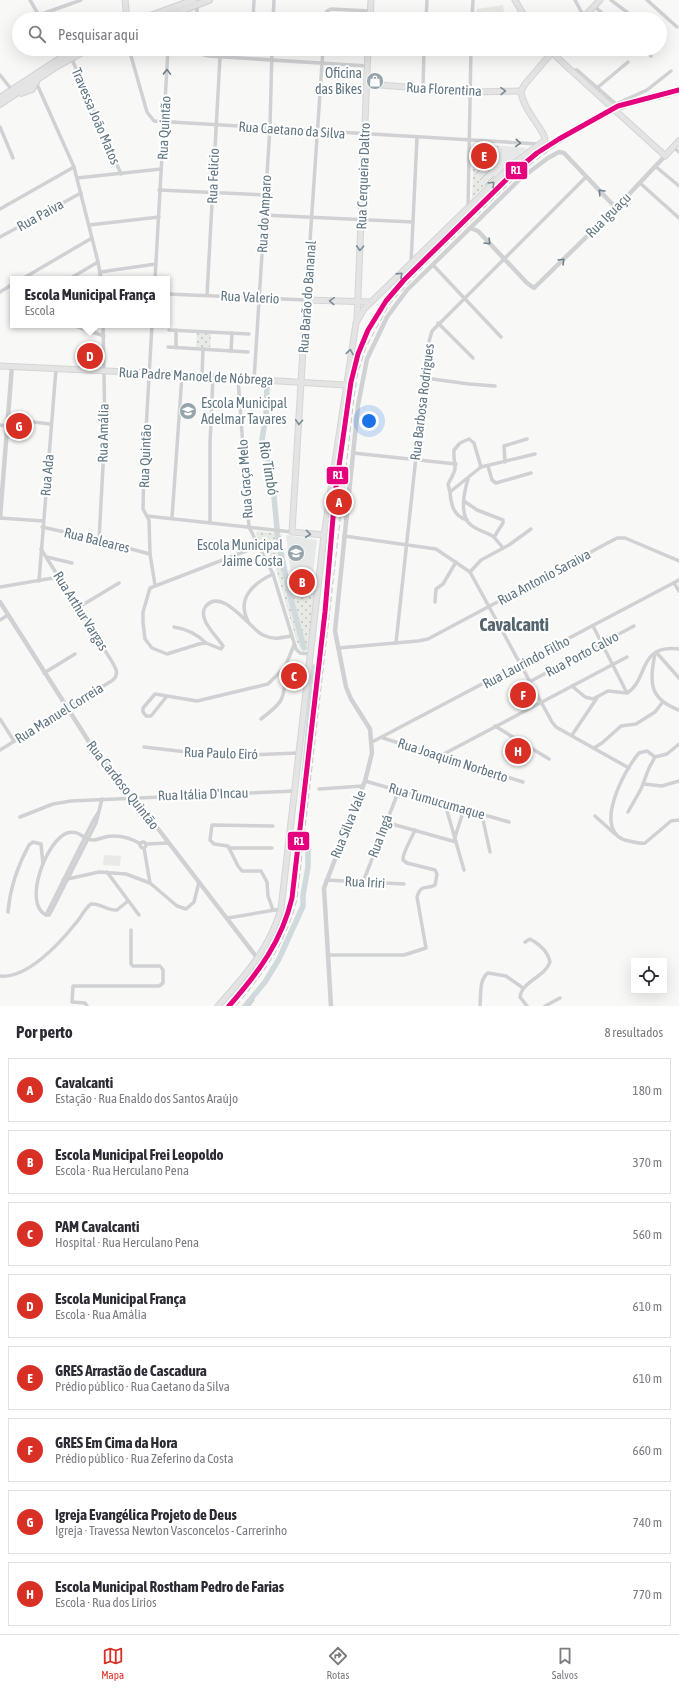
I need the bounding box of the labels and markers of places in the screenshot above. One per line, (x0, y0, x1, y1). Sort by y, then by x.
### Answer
place label: Oficina das Bikes (315, 65, 362, 97)
shop icon: Oficina das Bikes (365, 71, 385, 91)
pin: E (471, 141, 497, 171)
pin: D (77, 341, 103, 371)
place label: Escola Municipal Adelmar Tavares (201, 395, 288, 427)
school or university icon: Escola Municipal Adelmar Tavares (178, 401, 198, 421)
pin: G (6, 411, 32, 441)
pin: A (326, 487, 352, 517)
place label: Escola Municipal Jaime Costa (197, 537, 283, 569)
school or university icon: Escola Municipal Jaime Costa (286, 543, 306, 563)
pin: B (289, 567, 315, 597)
pin: C (281, 661, 307, 691)
pin: F (510, 680, 536, 710)
pin: H (505, 736, 531, 766)

